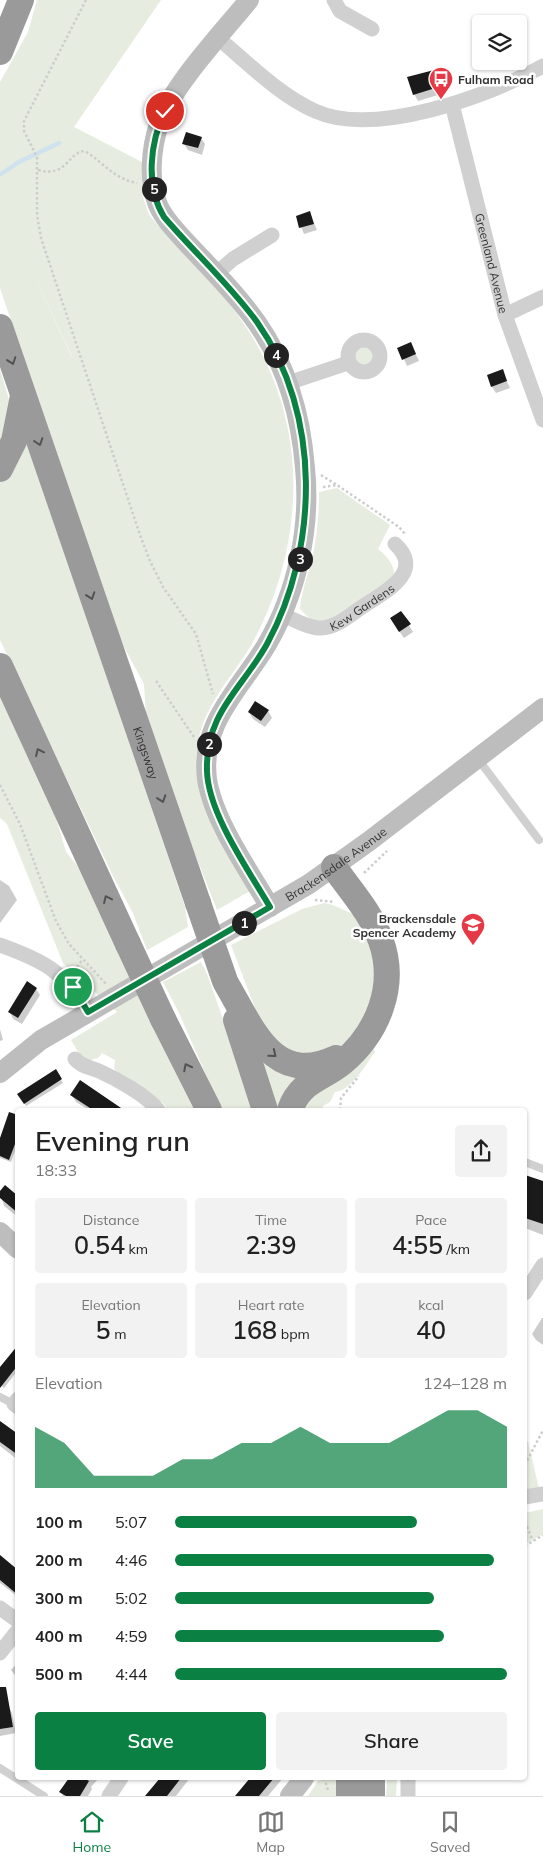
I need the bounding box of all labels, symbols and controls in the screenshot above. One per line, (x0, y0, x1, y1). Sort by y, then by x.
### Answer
map controls (472, 15, 527, 70)
button: layers (472, 15, 527, 70)
bus stop icon: Fulham Road (428, 66, 454, 100)
place label: Fulham Road (458, 72, 534, 87)
pin (144, 90, 186, 132)
icon: check (151, 97, 179, 125)
pin: 5 (142, 176, 166, 202)
text: 5 (150, 180, 159, 198)
street label: Greenland Avenue (472, 212, 512, 315)
pin: 4 (264, 342, 288, 368)
text: 4 (272, 346, 281, 364)
one-way arrow (6, 356, 16, 365)
one-way arrow (33, 437, 43, 445)
pin: 3 (288, 546, 312, 572)
text: 3 (296, 550, 305, 568)
street label: Kew Gardens (327, 580, 397, 634)
one-way arrow (85, 591, 95, 599)
street label: Kingsway (130, 724, 162, 781)
pin: 2 (196, 732, 222, 756)
text: 2 (205, 735, 214, 753)
one-way arrow (35, 748, 46, 757)
one-way arrow (156, 794, 166, 802)
street label: Brackensdale Avenue (282, 823, 389, 904)
one-way arrow (103, 895, 114, 904)
pin: 1 (232, 910, 256, 936)
place label: Brackensdale Spencer Academy (353, 911, 456, 940)
school or university icon: Brackensdale Spencer Academy (460, 912, 486, 946)
text: 1 (240, 914, 249, 932)
pin (52, 966, 94, 1008)
icon: arrive (59, 973, 87, 1001)
one-way arrow (267, 1048, 276, 1056)
one-way arrow (183, 1063, 193, 1072)
text: Evening run (35, 1123, 190, 1158)
button: share (455, 1125, 507, 1177)
text: 18:33 (35, 1160, 77, 1180)
text: Distance (83, 1211, 139, 1229)
text: Time (255, 1211, 287, 1229)
text: Pace (415, 1211, 447, 1229)
text: 0.54 (74, 1229, 125, 1260)
text: 2:39 (246, 1229, 296, 1260)
text: 4:55 (392, 1229, 443, 1260)
text: km (125, 1240, 148, 1258)
text: /km (443, 1240, 470, 1258)
text: Elevation (81, 1296, 141, 1314)
text: Heart rate (238, 1296, 304, 1314)
text: kcal (418, 1296, 444, 1314)
text: 5 (96, 1314, 111, 1345)
text: 168 (232, 1314, 277, 1345)
text: 40 (416, 1314, 446, 1345)
text: m (111, 1325, 126, 1343)
text: bpm (277, 1325, 310, 1343)
text: Elevation (35, 1373, 103, 1393)
text: 124–128 m (423, 1373, 507, 1393)
text: 100 m (35, 1512, 83, 1532)
text: 5:07 (115, 1512, 147, 1532)
text: 200 m (35, 1550, 83, 1570)
text: 4:46 (115, 1550, 147, 1570)
text: 300 m (35, 1588, 83, 1608)
text: 5:02 (115, 1588, 147, 1608)
text: 400 m (35, 1626, 83, 1646)
text: 4:59 (115, 1626, 147, 1646)
text: 500 m (35, 1664, 83, 1684)
text: 4:44 (115, 1664, 147, 1684)
button: Save (35, 1712, 266, 1770)
button: Share (276, 1712, 507, 1770)
tab: Home (73, 1808, 111, 1856)
tab: Map (256, 1808, 285, 1856)
tab: Saved (430, 1808, 470, 1856)

